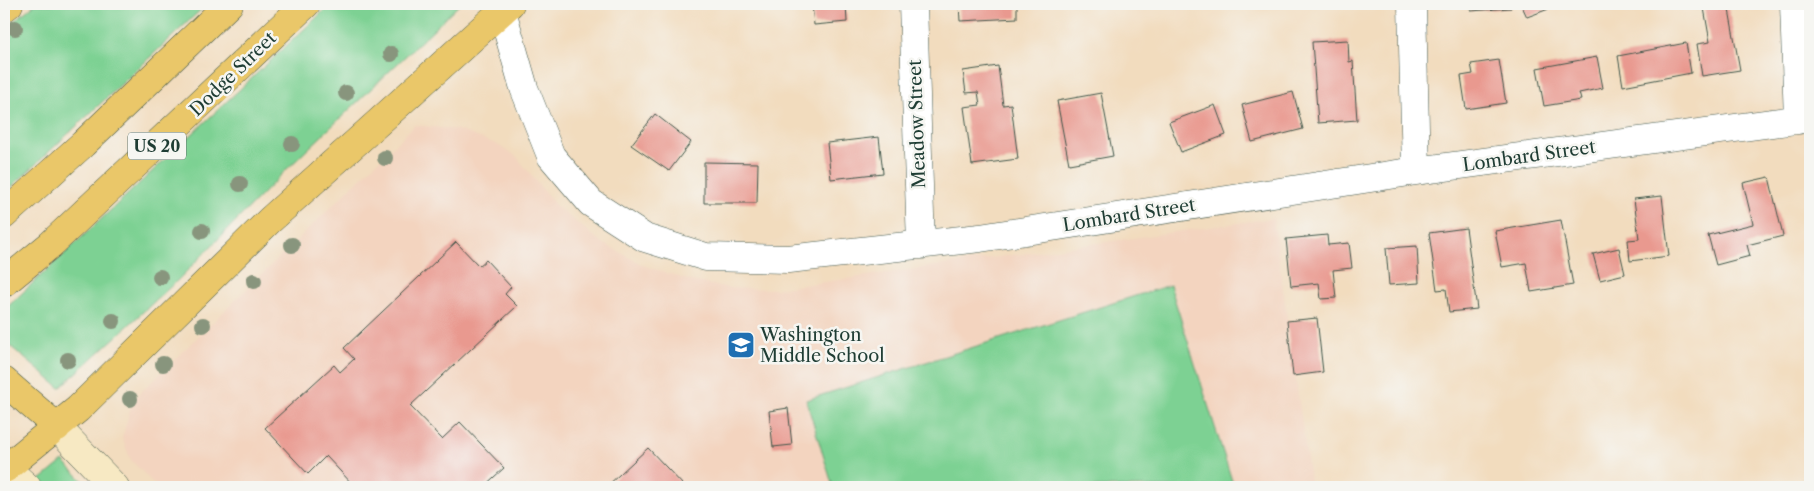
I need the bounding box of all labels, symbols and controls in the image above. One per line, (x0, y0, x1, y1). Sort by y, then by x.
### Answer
street label: Dodge Street (185, 27, 281, 121)
street label: Meadow Street (904, 59, 930, 189)
road number: US 20 (128, 132, 186, 160)
street label: Lombard Street (1461, 136, 1598, 176)
street label: Lombard Street (1061, 194, 1198, 236)
place label: Washington Middle School (759, 324, 885, 367)
school or university icon: Washington Middle School (726, 330, 756, 360)

